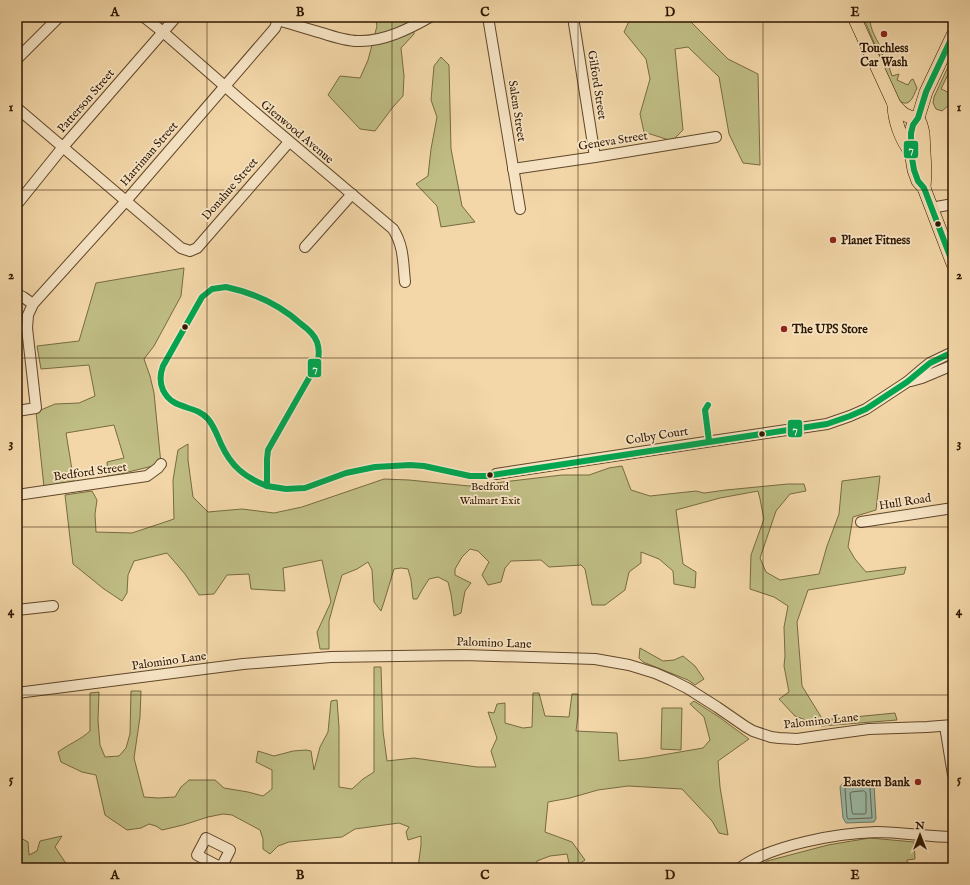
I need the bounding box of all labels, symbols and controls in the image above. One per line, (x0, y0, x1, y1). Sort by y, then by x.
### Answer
text: A (110, 4, 121, 21)
text: B (296, 4, 305, 21)
text: C (480, 4, 490, 21)
text: D (665, 4, 676, 21)
text: E (850, 4, 860, 21)
marker: Touchless Car Wash (879, 29, 889, 39)
place label: Touchless Car Wash (858, 41, 909, 70)
street label: Gilford Street (584, 49, 610, 121)
street label: Patterson Street (54, 66, 118, 136)
street label: Salem Street (505, 79, 529, 143)
street label: Glenwood Avenue (257, 97, 337, 167)
text: 1 (9, 99, 14, 116)
text: 1 (957, 99, 962, 116)
street label: Harriman Street (117, 119, 181, 189)
street label: Geneva Street (577, 128, 649, 154)
line badge: 7 (903, 140, 919, 159)
text: 7 (908, 143, 914, 157)
street label: Donahue Street (199, 155, 261, 223)
unlabelled marker (933, 219, 943, 229)
place label: Planet Fitness (841, 233, 911, 248)
marker: Planet Fitness (828, 235, 838, 245)
text: 2 (8, 267, 14, 284)
text: 2 (956, 267, 962, 284)
unlabelled marker (180, 322, 190, 332)
place label: The UPS Store (791, 322, 868, 337)
marker: The UPS Store (779, 324, 789, 334)
line badge: 7 (307, 358, 322, 378)
text: 7 (312, 362, 318, 376)
line badge: 7 (787, 419, 803, 438)
text: 7 (792, 423, 798, 437)
street label: Colby Court (625, 424, 689, 448)
unlabelled marker (757, 429, 767, 439)
text: 3 (9, 435, 14, 452)
text: 3 (957, 435, 962, 452)
street label: Bedford Street (52, 459, 128, 485)
marker: Bedford Walmart Exit (485, 470, 495, 480)
place label: Bedford Walmart Exit (460, 480, 521, 508)
street label: Hull Road (878, 490, 933, 514)
text: 4 (8, 603, 15, 620)
text: 4 (956, 603, 963, 620)
street label: Palomino Lane (456, 634, 532, 652)
street label: Palomino Lane (131, 648, 208, 674)
street label: Palomino Lane (783, 710, 860, 732)
text: 5 (9, 771, 14, 788)
text: 5 (957, 771, 962, 788)
place label: Eastern Bank (843, 775, 911, 790)
marker: Eastern Bank (913, 777, 923, 787)
north arrow (900, 815, 940, 855)
text: N (914, 819, 925, 833)
text: A (110, 867, 121, 884)
text: B (296, 867, 305, 884)
text: C (480, 867, 490, 884)
text: D (665, 867, 676, 884)
text: E (850, 867, 860, 884)

